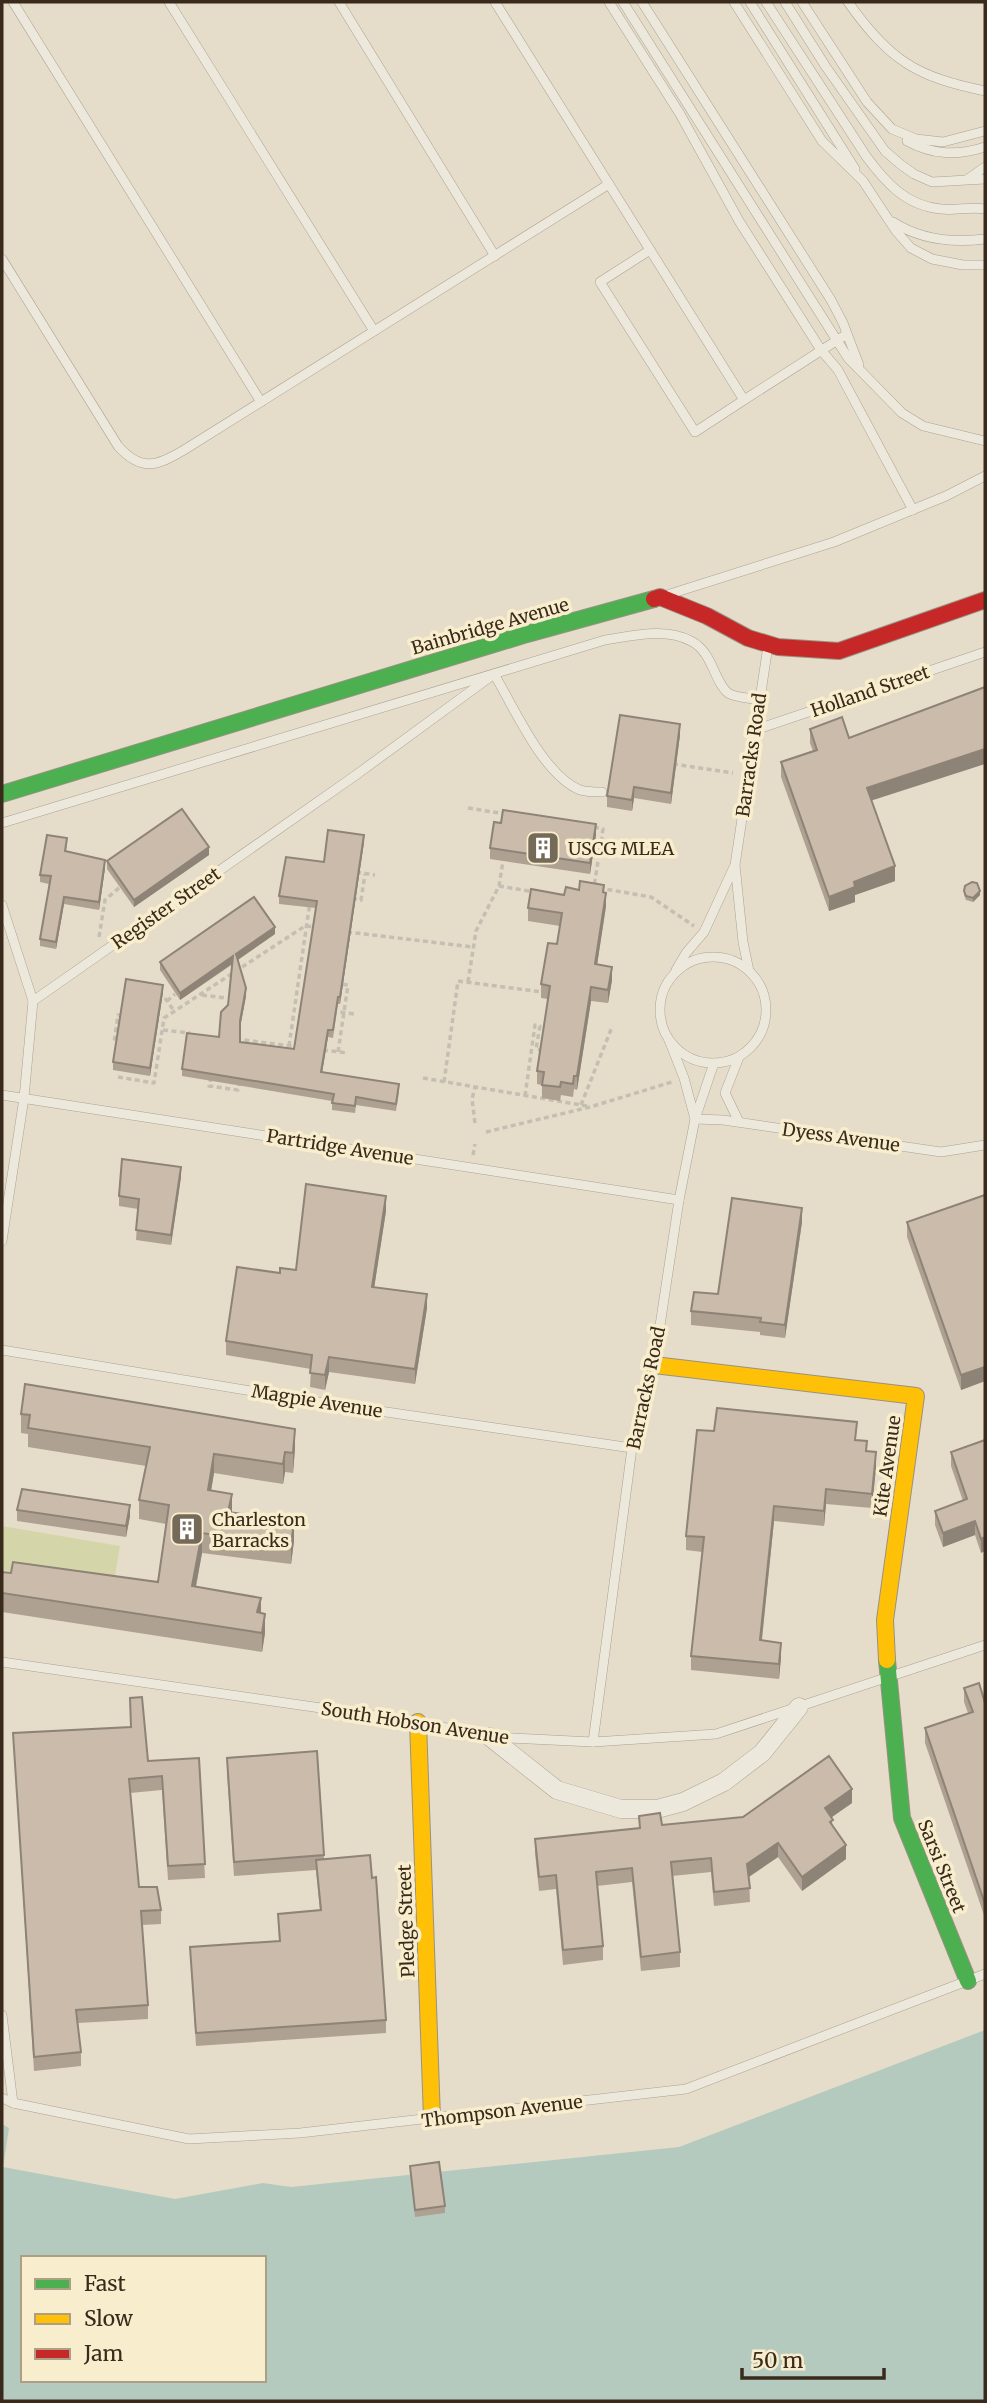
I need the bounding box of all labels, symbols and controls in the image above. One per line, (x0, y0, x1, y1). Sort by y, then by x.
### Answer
street label: Bainbridge Avenue (409, 593, 571, 659)
street label: Holland Street (808, 660, 932, 722)
street label: Barracks Road (731, 691, 771, 819)
building icon: USCG MLEA (524, 829, 562, 867)
place label: USCG MLEA (568, 837, 675, 860)
street label: Register Street (107, 862, 225, 954)
street label: Dyess Avenue (781, 1117, 901, 1157)
street label: Partridge Avenue (265, 1124, 415, 1170)
street label: Barracks Road (622, 1324, 670, 1452)
street label: Magpie Avenue (250, 1379, 384, 1423)
street label: Kite Avenue (869, 1414, 905, 1518)
place label: Charleston Barracks (212, 1508, 306, 1552)
building icon: Charleston Barracks (168, 1510, 206, 1548)
street label: South Hobson Avenue (320, 1697, 510, 1749)
street label: Sarsi Street (913, 1816, 971, 1916)
street label: Pledge Street (393, 1864, 419, 1978)
street label: Thompson Avenue (420, 2090, 584, 2132)
legend (21, 2256, 266, 2382)
text: Fast (84, 2270, 126, 2297)
text: Slow (84, 2305, 133, 2332)
scale bar (742, 2336, 884, 2380)
text: Jam (83, 2340, 123, 2367)
text: 50 m (752, 2347, 803, 2374)

